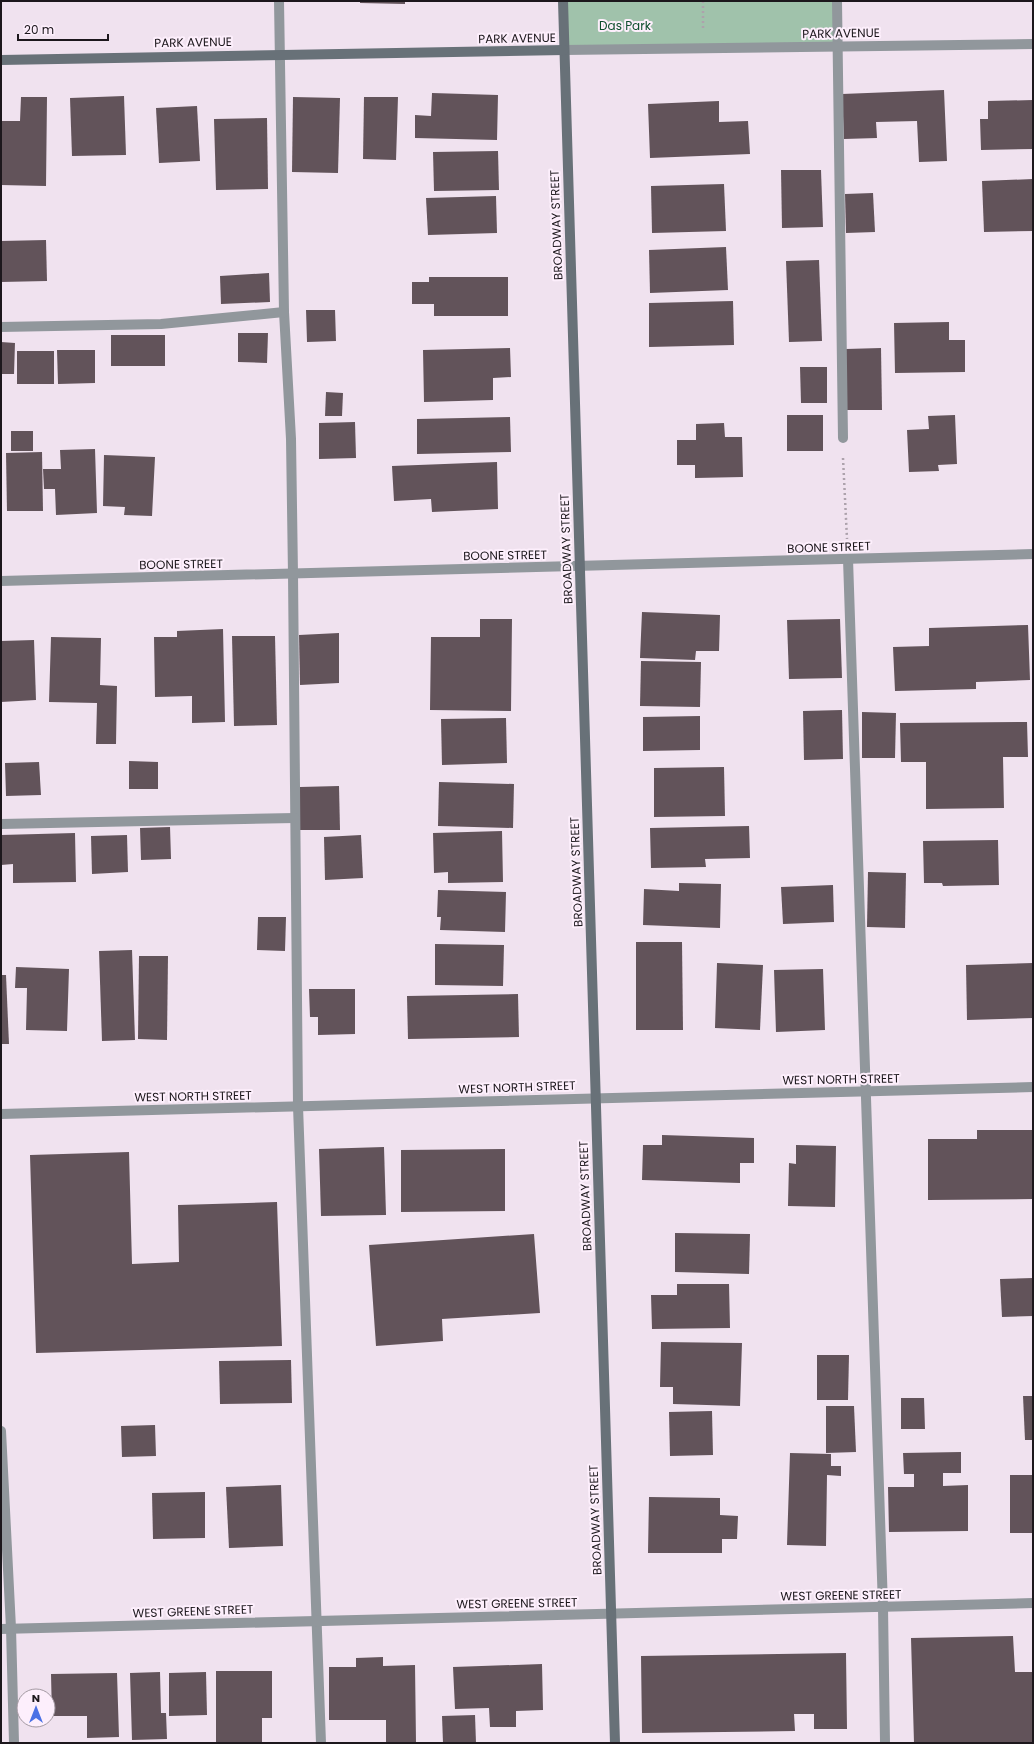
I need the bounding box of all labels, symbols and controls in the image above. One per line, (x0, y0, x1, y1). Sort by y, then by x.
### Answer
scale bar (18, 16, 108, 42)
park label: Das Park (599, 17, 652, 34)
text: 20 m (24, 21, 54, 38)
street label: PARK AVENUE (802, 24, 880, 42)
street label: PARK AVENUE (478, 29, 556, 47)
street label: PARK AVENUE (154, 33, 232, 51)
street label: BROADWAY STREET (546, 169, 566, 280)
street label: BROADWAY STREET (556, 493, 576, 604)
street label: BOONE STREET (787, 537, 872, 557)
street label: BOONE STREET (463, 546, 547, 564)
street label: BOONE STREET (139, 555, 223, 573)
street label: BROADWAY STREET (566, 816, 586, 927)
street label: WEST NORTH STREET (782, 1069, 900, 1089)
street label: WEST NORTH STREET (458, 1076, 576, 1098)
street label: WEST NORTH STREET (134, 1086, 252, 1106)
street label: BROADWAY STREET (575, 1140, 595, 1251)
street label: BROADWAY STREET (585, 1464, 605, 1575)
street label: WEST GREENE STREET (780, 1585, 902, 1605)
street label: WEST GREENE STREET (456, 1593, 578, 1613)
street label: WEST GREENE STREET (132, 1600, 254, 1622)
north arrow (16, 1688, 56, 1728)
text: N (32, 1690, 40, 1706)

